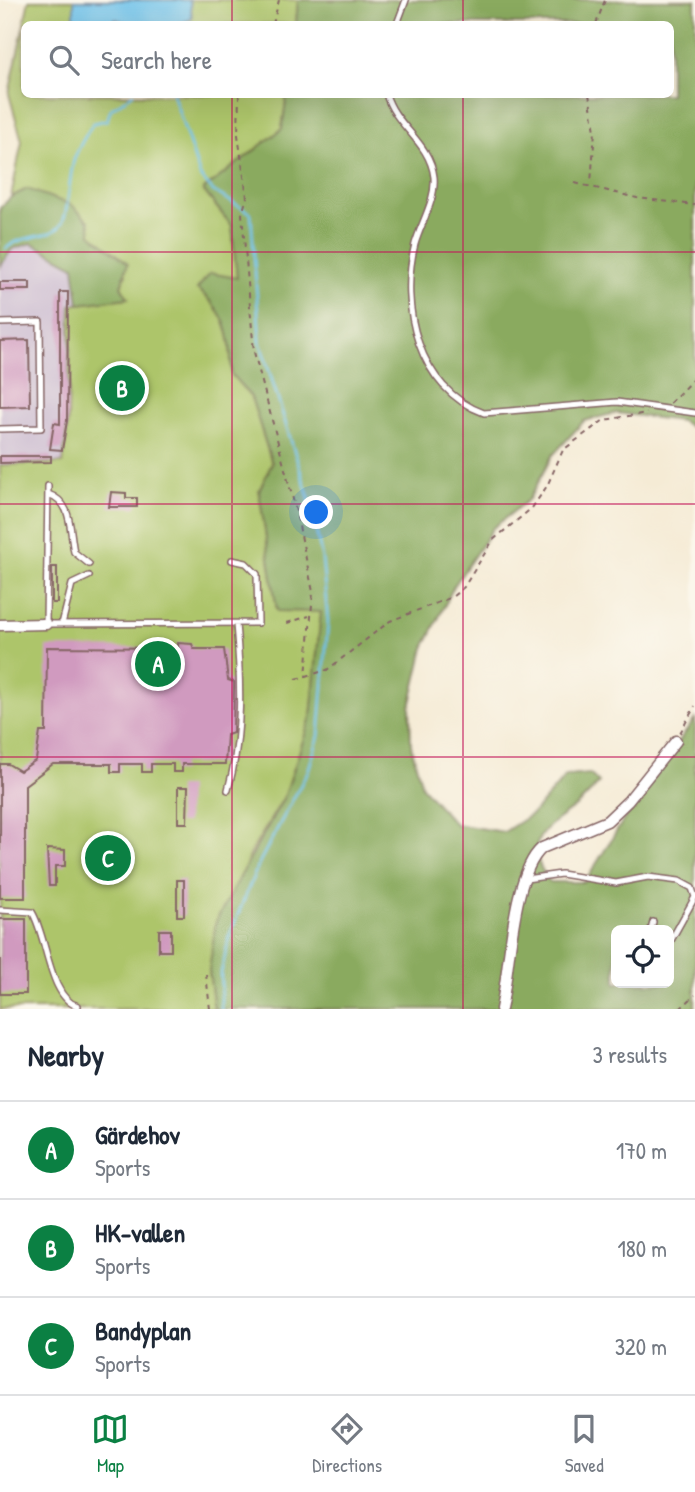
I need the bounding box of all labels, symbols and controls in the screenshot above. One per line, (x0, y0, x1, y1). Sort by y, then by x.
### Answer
search box (21, 21, 674, 98)
icon: search (45, 41, 83, 79)
text: Search here (101, 42, 212, 77)
pin: B (99, 362, 145, 414)
your location (299, 495, 333, 529)
pin: A (135, 638, 181, 690)
pin: C (85, 832, 131, 884)
map controls (611, 925, 674, 988)
button: locate (611, 925, 674, 988)
text: Nearby (28, 1035, 104, 1075)
text: 3 results (592, 1039, 667, 1070)
text: Gärdehov (95, 1117, 180, 1152)
text: A (45, 1135, 57, 1166)
text: 170 m (616, 1135, 667, 1166)
text: Sports (95, 1152, 150, 1183)
text: HK-vallen (95, 1215, 185, 1250)
text: B (45, 1233, 57, 1264)
text: 180 m (617, 1233, 667, 1264)
text: Sports (95, 1250, 150, 1281)
text: Bandyplan (95, 1313, 191, 1348)
text: C (45, 1331, 57, 1362)
text: 320 m (615, 1331, 667, 1362)
text: Sports (95, 1348, 150, 1379)
tab: Map (91, 1410, 129, 1478)
tab: Directions (312, 1410, 382, 1478)
tab: Saved (565, 1410, 604, 1478)

